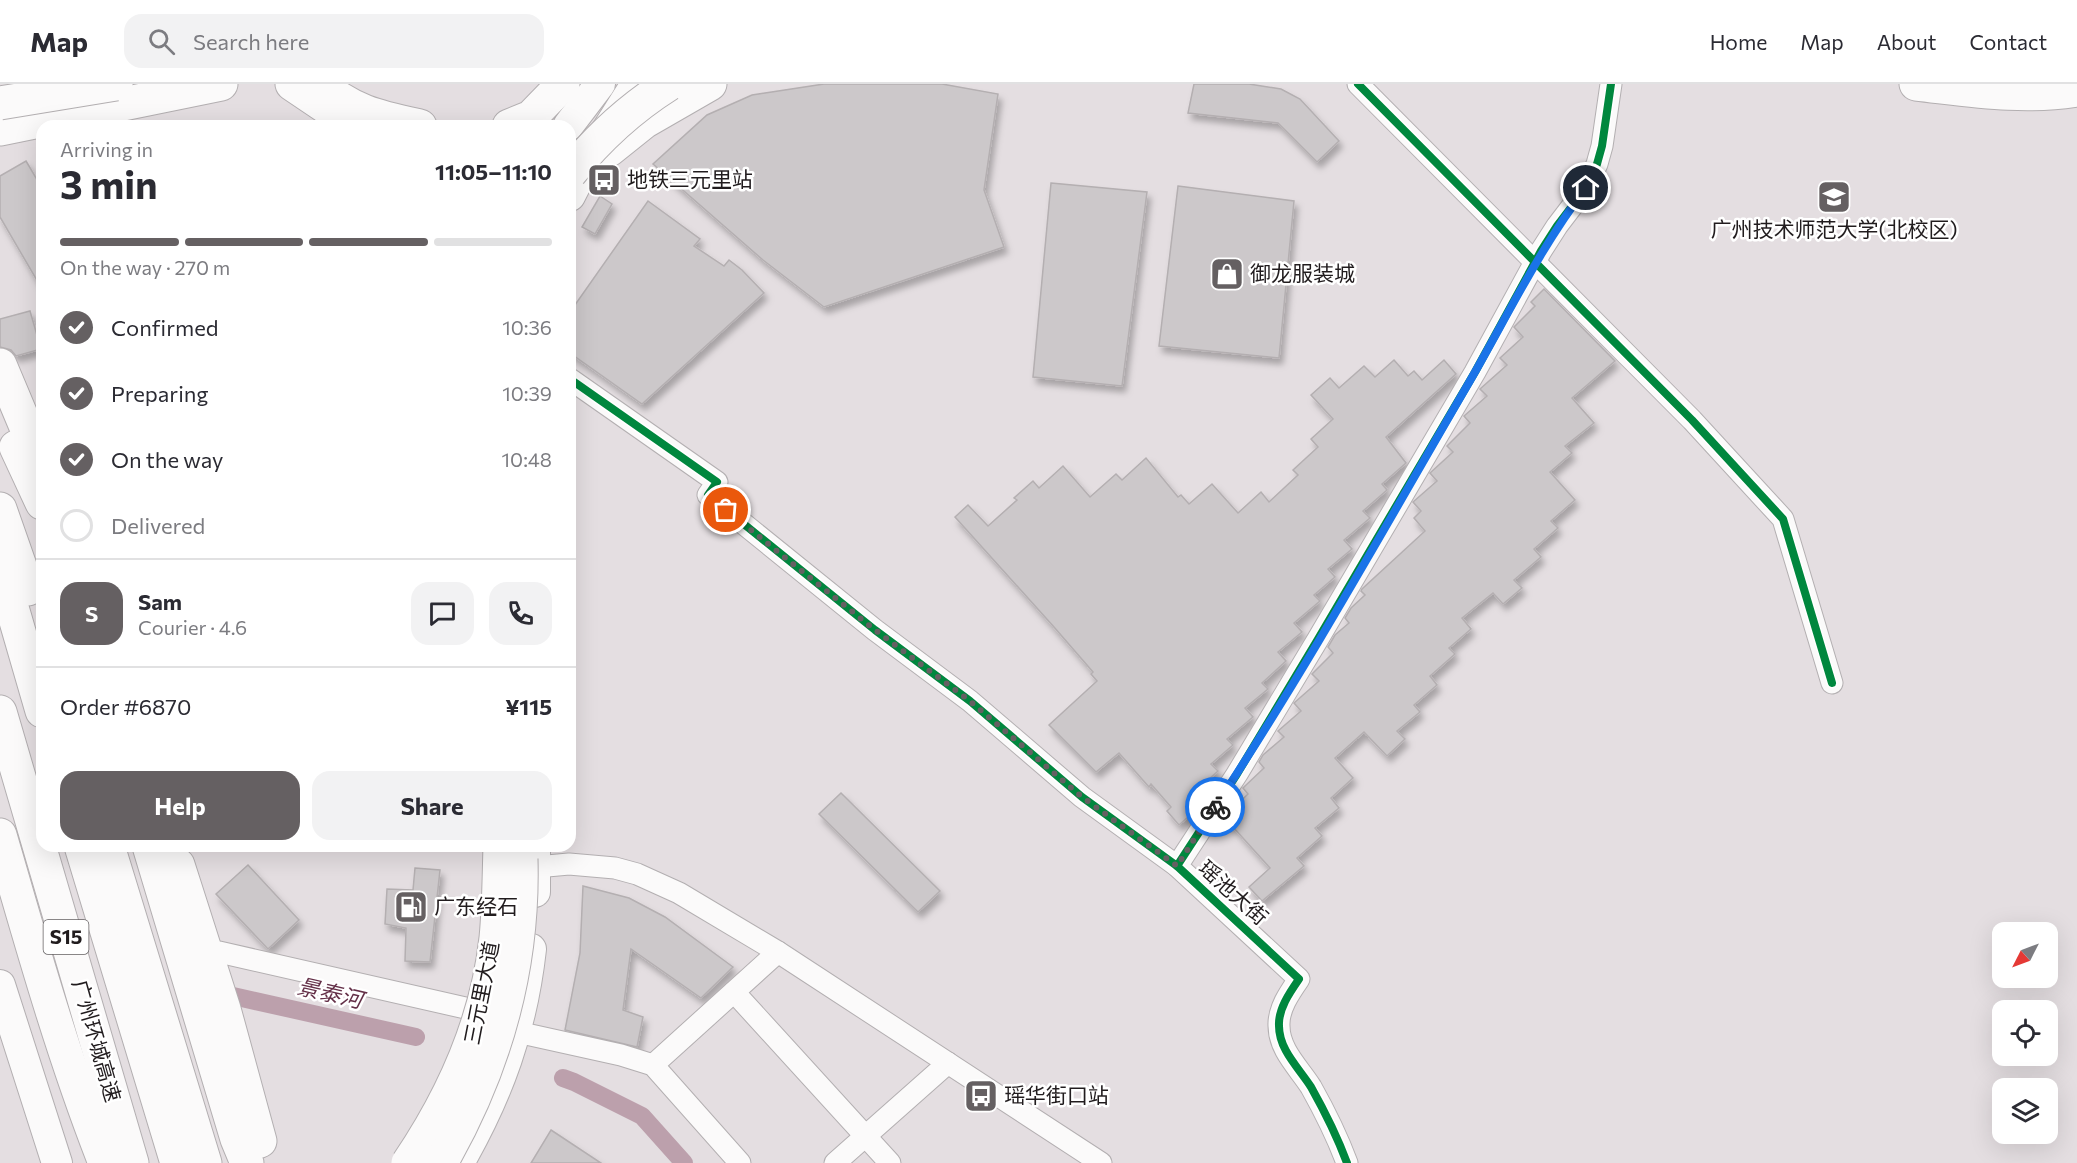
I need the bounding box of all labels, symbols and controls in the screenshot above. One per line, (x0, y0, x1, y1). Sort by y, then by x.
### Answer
search box (124, 14, 544, 68)
text: Map (30, 24, 88, 58)
icon: search (145, 25, 178, 58)
text: Search here (193, 28, 309, 55)
text: Home (1710, 29, 1767, 54)
text: Map (1800, 29, 1844, 54)
text: About (1877, 29, 1936, 54)
text: Contact (1969, 29, 2047, 54)
text: Arriving in (60, 137, 153, 161)
text: 11:05–11:10 (435, 158, 552, 185)
text: 3 min (60, 159, 158, 207)
bus stop icon: 地铁三元里站 (586, 162, 622, 198)
pin (1560, 162, 1611, 213)
place label: 地铁三元里站 (627, 166, 753, 191)
icon: home (1569, 171, 1602, 204)
school or university icon: 广州技术师范大学(北校区) (1816, 179, 1852, 215)
place label: 广州技术师范大学(北校区) (1710, 216, 1958, 241)
text: On the way · 270 m (60, 255, 230, 279)
shop icon: 御龙服装城 (1209, 256, 1245, 292)
place label: 御龙服装城 (1250, 260, 1355, 285)
icon: check (60, 311, 93, 344)
text: Confirmed (111, 314, 218, 341)
text: 10:36 (502, 315, 552, 339)
icon: check (60, 377, 93, 410)
text: Preparing (111, 380, 208, 407)
text: 10:39 (502, 381, 552, 405)
icon: check (60, 443, 93, 476)
text: On the way (111, 446, 223, 473)
text: 10:48 (502, 447, 552, 471)
pin (700, 484, 751, 535)
icon: bag (709, 493, 742, 526)
text: Delivered (111, 512, 205, 539)
button: chat (411, 582, 474, 645)
button: phone (489, 582, 552, 645)
text: Sam (138, 588, 182, 615)
text: S (85, 600, 98, 627)
text: Courier · 4.6 (138, 615, 247, 639)
text: Order #6870 (60, 693, 191, 720)
text: ¥115 (505, 693, 552, 720)
button: Help (60, 771, 300, 840)
button: Share (312, 771, 552, 840)
courier (1185, 777, 1245, 837)
icon: bike (1199, 791, 1232, 824)
street label: 瑶池大街 (1194, 854, 1274, 929)
fuel station icon: 广东经石 (393, 889, 429, 925)
place label: 广东经石 (434, 893, 518, 918)
road number: S15 (44, 920, 88, 954)
north arrow (1992, 922, 2058, 988)
map controls (1992, 922, 2058, 1144)
street label: 三元里大道 (458, 939, 503, 1047)
water label: 景泰河 (295, 972, 369, 1014)
street label: 广州环城高速 (68, 977, 127, 1105)
button: locate (1992, 1000, 2058, 1066)
bus stop icon: 瑶华街口站 (963, 1078, 999, 1114)
button: layers (1992, 1078, 2058, 1144)
place label: 瑶华街口站 (1004, 1082, 1109, 1107)

